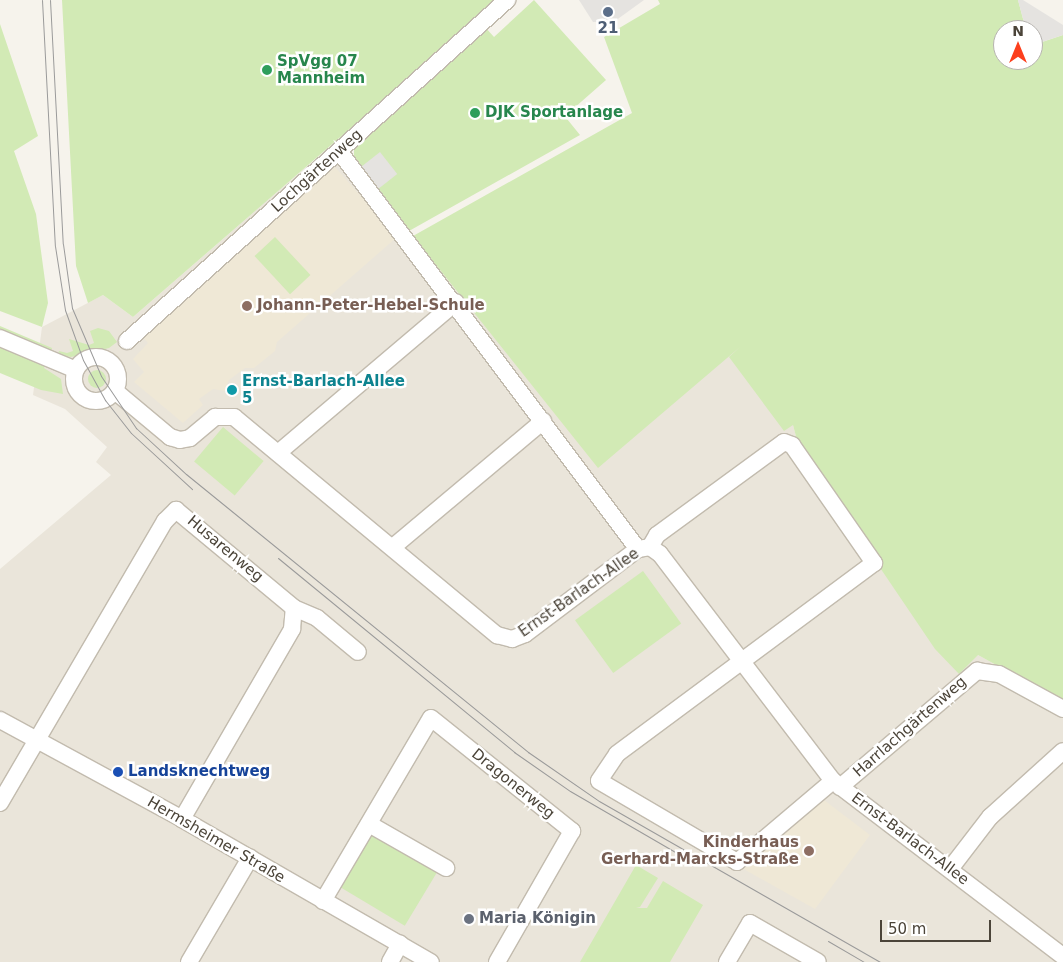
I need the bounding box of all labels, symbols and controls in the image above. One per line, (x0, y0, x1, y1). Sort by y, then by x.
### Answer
marker: 21 (602, 6, 614, 18)
place label: 21 (598, 20, 618, 38)
north arrow (993, 20, 1043, 70)
text: N (1012, 23, 1024, 39)
place label: SpVgg 07 Mannheim (277, 52, 365, 87)
marker: SpVgg 07 Mannheim (261, 64, 273, 76)
place label: DJK Sportanlage (485, 104, 623, 122)
marker: DJK Sportanlage (469, 107, 481, 119)
street label: Lochgärtenweg (268, 126, 366, 216)
place label: Johann-Peter-Hebel-Schule (257, 297, 485, 315)
marker: Johann-Peter-Hebel-Schule (241, 300, 253, 312)
place label: Ernst-Barlach-Allee 5 (242, 372, 405, 407)
marker: Ernst-Barlach-Allee 5 (226, 384, 238, 396)
street label: Husarenweg (183, 512, 267, 586)
street label: Ernst-Barlach-Allee (516, 545, 642, 641)
street label: Harrlachgärtenweg (850, 673, 970, 781)
street label: Dragonerweg (468, 745, 558, 823)
place label: Landsknechtweg (128, 763, 270, 781)
marker: Landsknechtweg (112, 766, 124, 778)
street label: Ernst-Barlach-Allee (848, 789, 972, 889)
street label: Hermsheimer Straße (144, 793, 288, 887)
place label: Kinderhaus Gerhard-Marcks-Straße (601, 833, 799, 868)
marker: Kinderhaus Gerhard-Marcks-Straße (803, 845, 815, 857)
place label: Maria Königin (479, 910, 596, 928)
scale bar (883, 910, 994, 942)
marker: Maria Königin (463, 913, 475, 925)
text: 50 m (888, 920, 926, 938)

